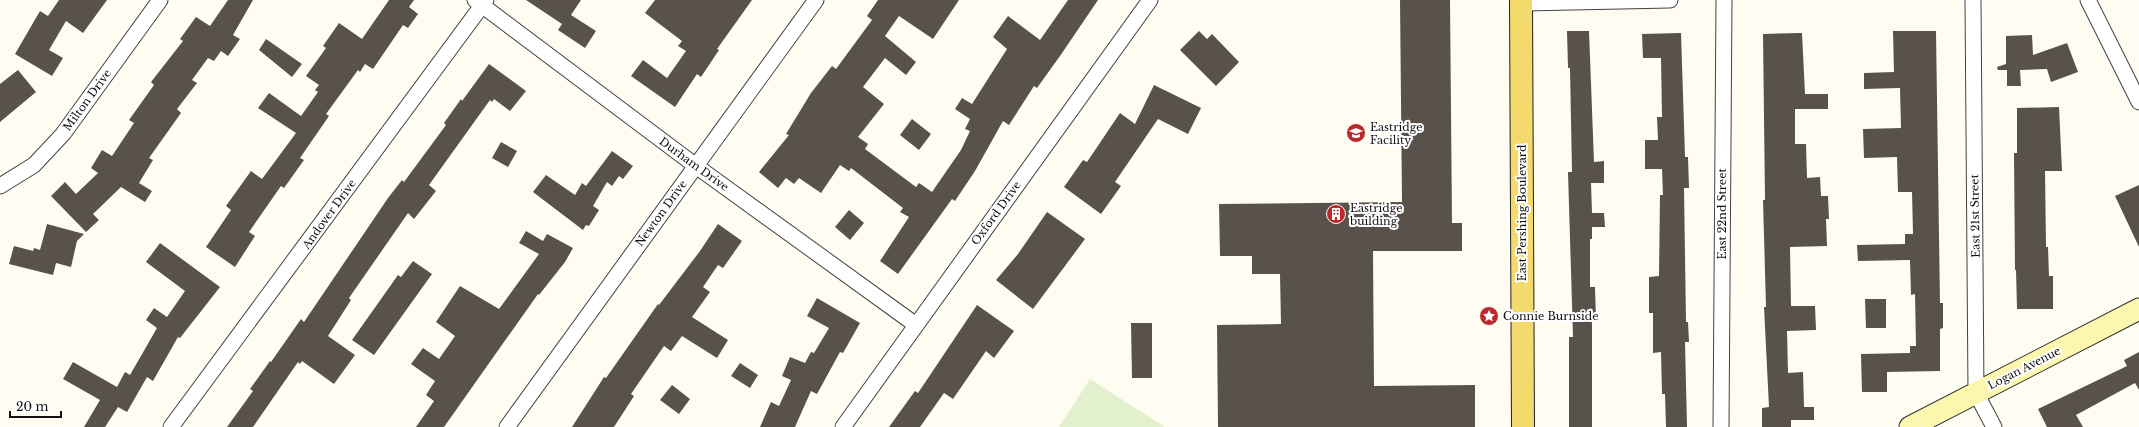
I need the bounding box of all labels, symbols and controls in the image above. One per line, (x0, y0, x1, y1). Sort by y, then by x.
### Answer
street label: Milton Drive (60, 66, 114, 134)
place label: Eastridge Facility (1370, 120, 1423, 147)
school or university icon: Eastridge Facility (1345, 122, 1367, 144)
street label: Durham Drive (657, 134, 731, 194)
street label: East Pershing Boulevard (1515, 144, 1529, 281)
street label: East 22nd Street (1715, 168, 1729, 260)
street label: East 21st Street (1967, 173, 1983, 258)
street label: Andover Drive (298, 176, 359, 252)
street label: Newton Drive (632, 177, 690, 249)
street label: Oxford Drive (968, 178, 1024, 248)
place label: Eastridge building (1349, 201, 1403, 228)
building icon: Eastridge building (1325, 203, 1347, 225)
place icon: Connie Burnside (1478, 305, 1500, 327)
place label: Connie Burnside (1503, 309, 1598, 323)
street label: Logan Avenue (1985, 344, 2063, 392)
scale bar (10, 393, 61, 419)
text: 20 m (16, 399, 48, 414)

